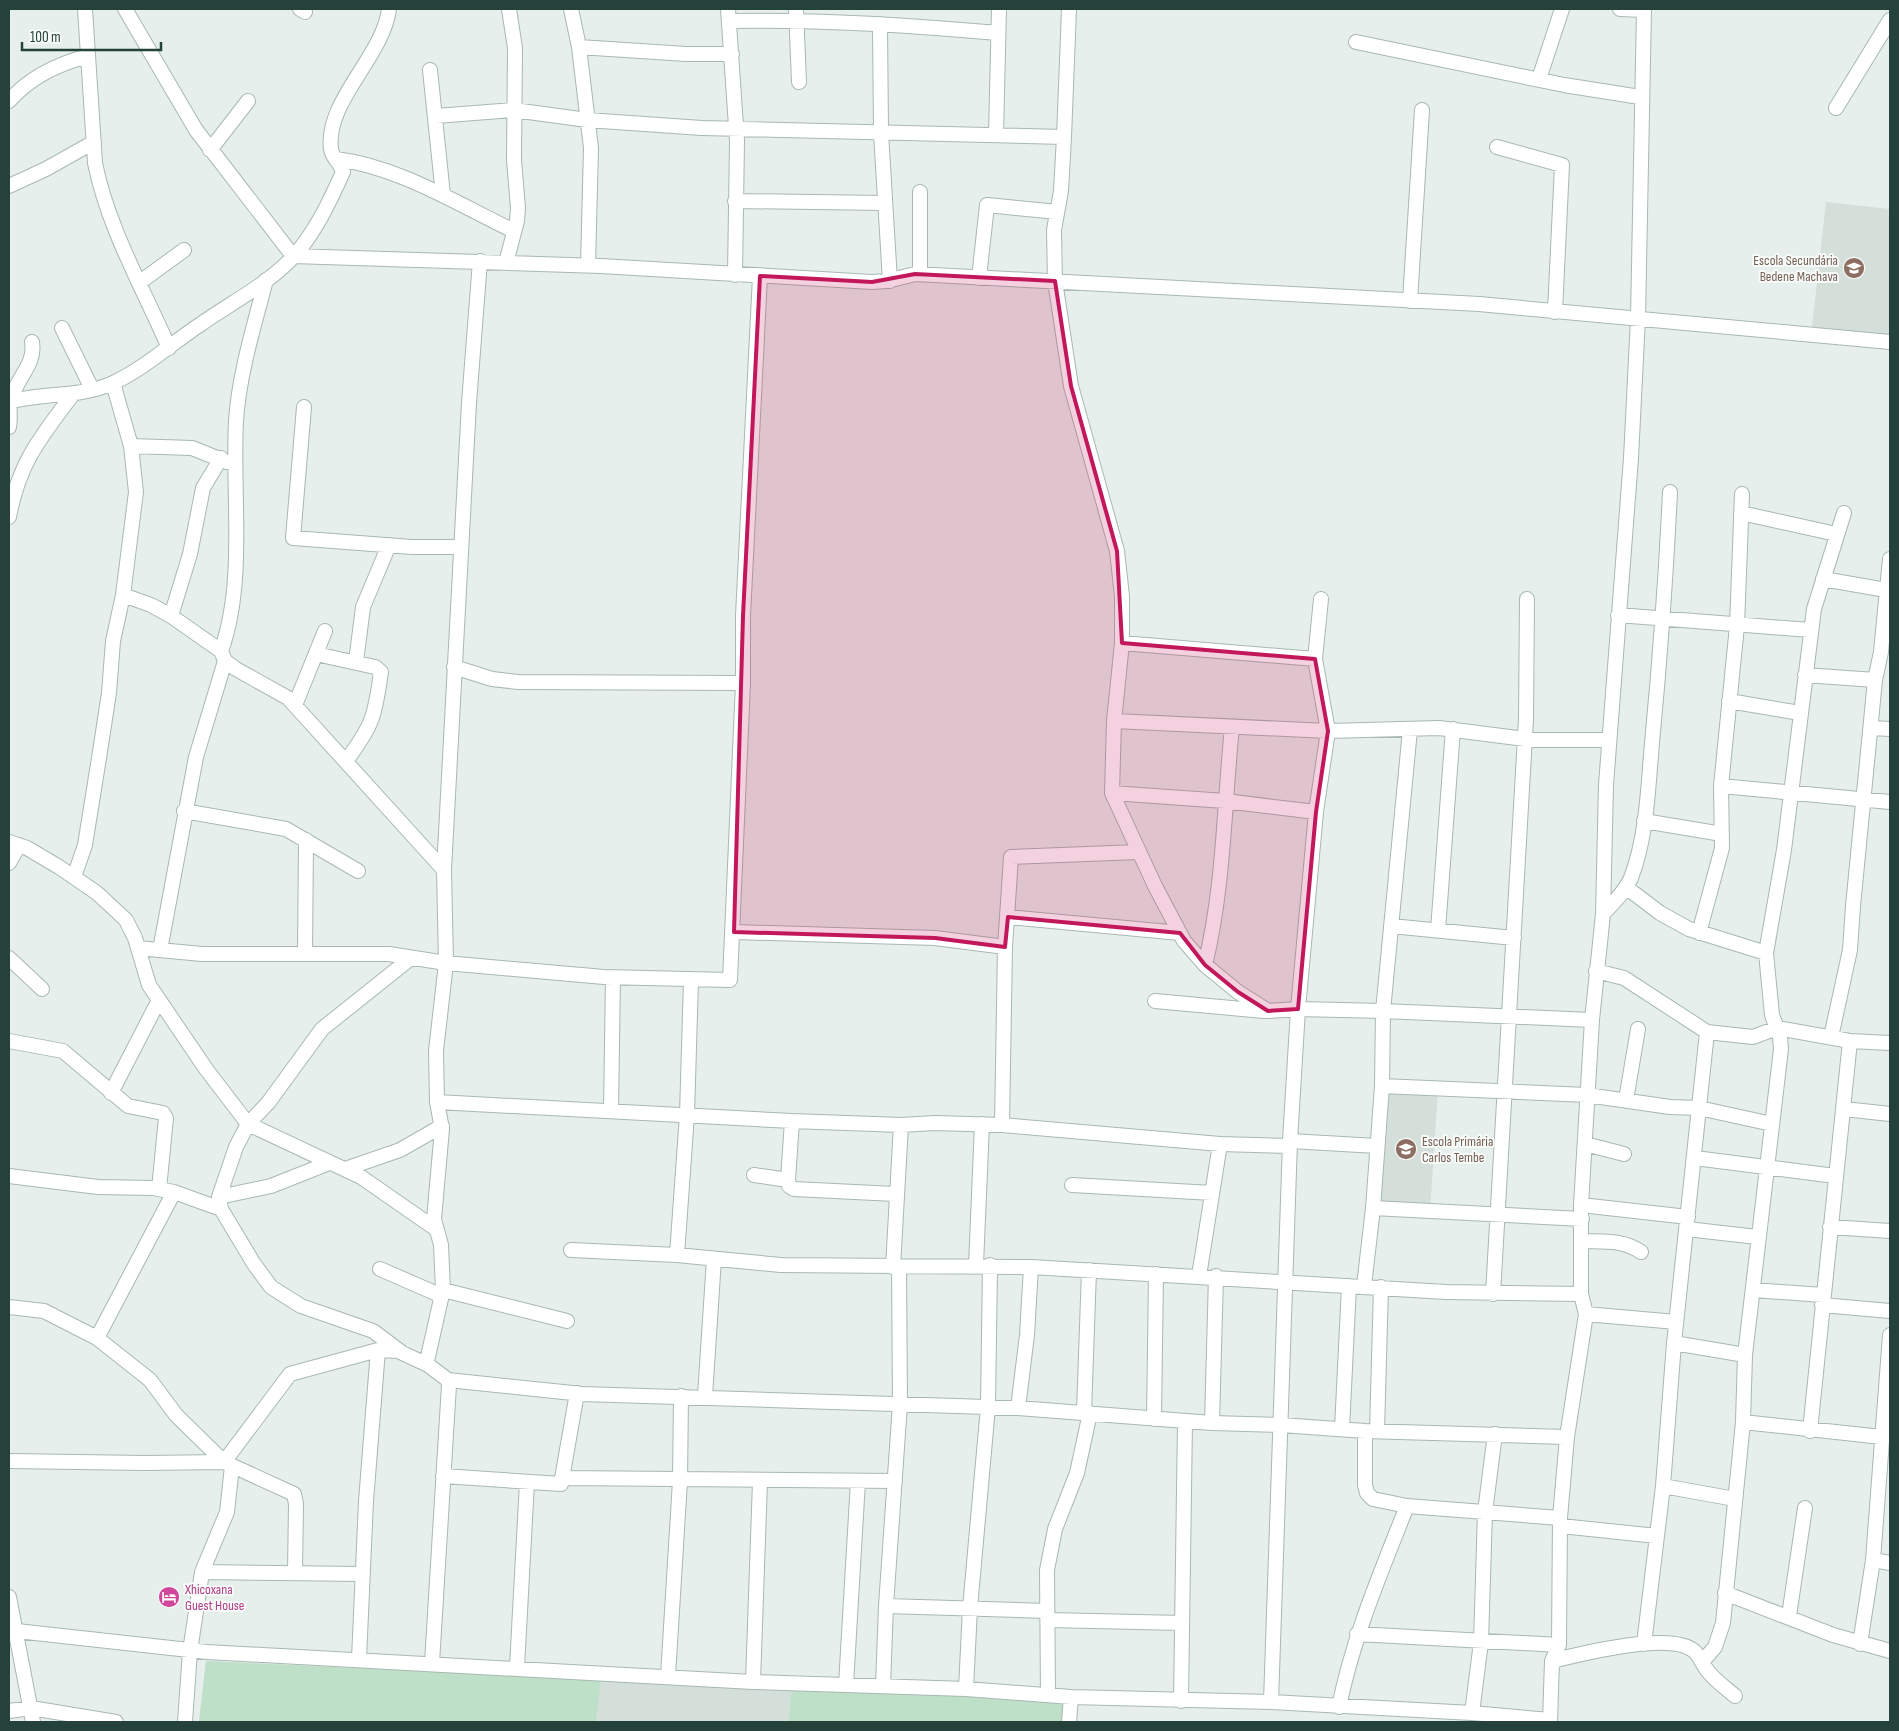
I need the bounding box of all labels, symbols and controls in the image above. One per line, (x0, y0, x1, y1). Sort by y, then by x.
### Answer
scale bar (22, 20, 161, 52)
text: 100 m (30, 28, 61, 47)
place label: Escola Secundária Bedene Machava (1753, 252, 1838, 285)
school or university icon: Escola Secundária Bedene Machava (1842, 256, 1866, 280)
place label: Escola Primária Carlos Tembe (1422, 1133, 1493, 1166)
school or university icon: Escola Primária Carlos Tembe (1394, 1137, 1418, 1161)
place label: Xhicoxana Guest House (184, 1581, 244, 1614)
hotel icon: Xhicoxana Guest House (157, 1585, 181, 1609)

